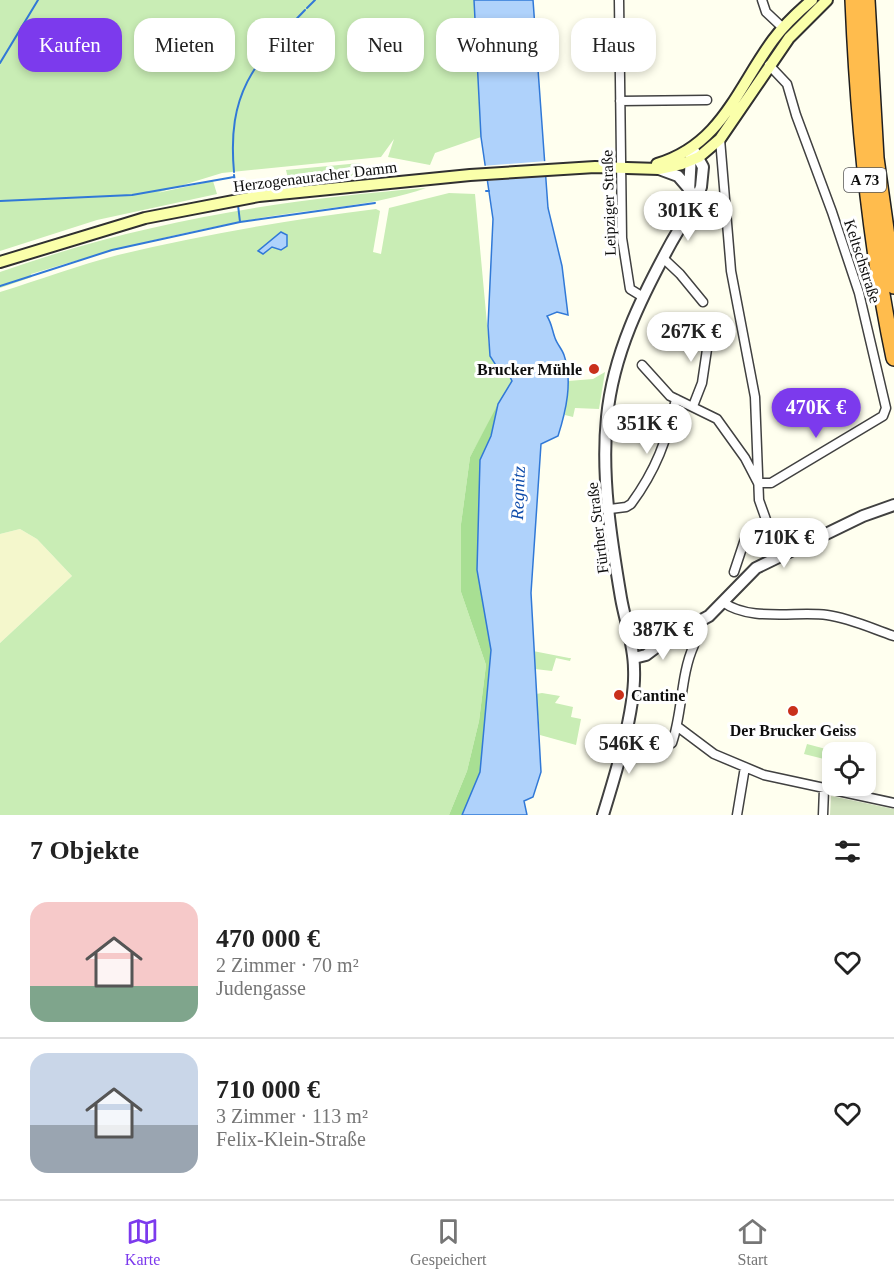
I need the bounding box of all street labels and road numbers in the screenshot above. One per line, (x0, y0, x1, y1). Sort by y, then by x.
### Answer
street label: Leipziger Straße (598, 150, 620, 256)
street label: Herzogenauracher Damm (232, 158, 399, 196)
road number: A 73 (844, 168, 886, 192)
street label: Keltschstraße (841, 217, 884, 305)
street label: Fürther Straße (583, 481, 612, 575)

